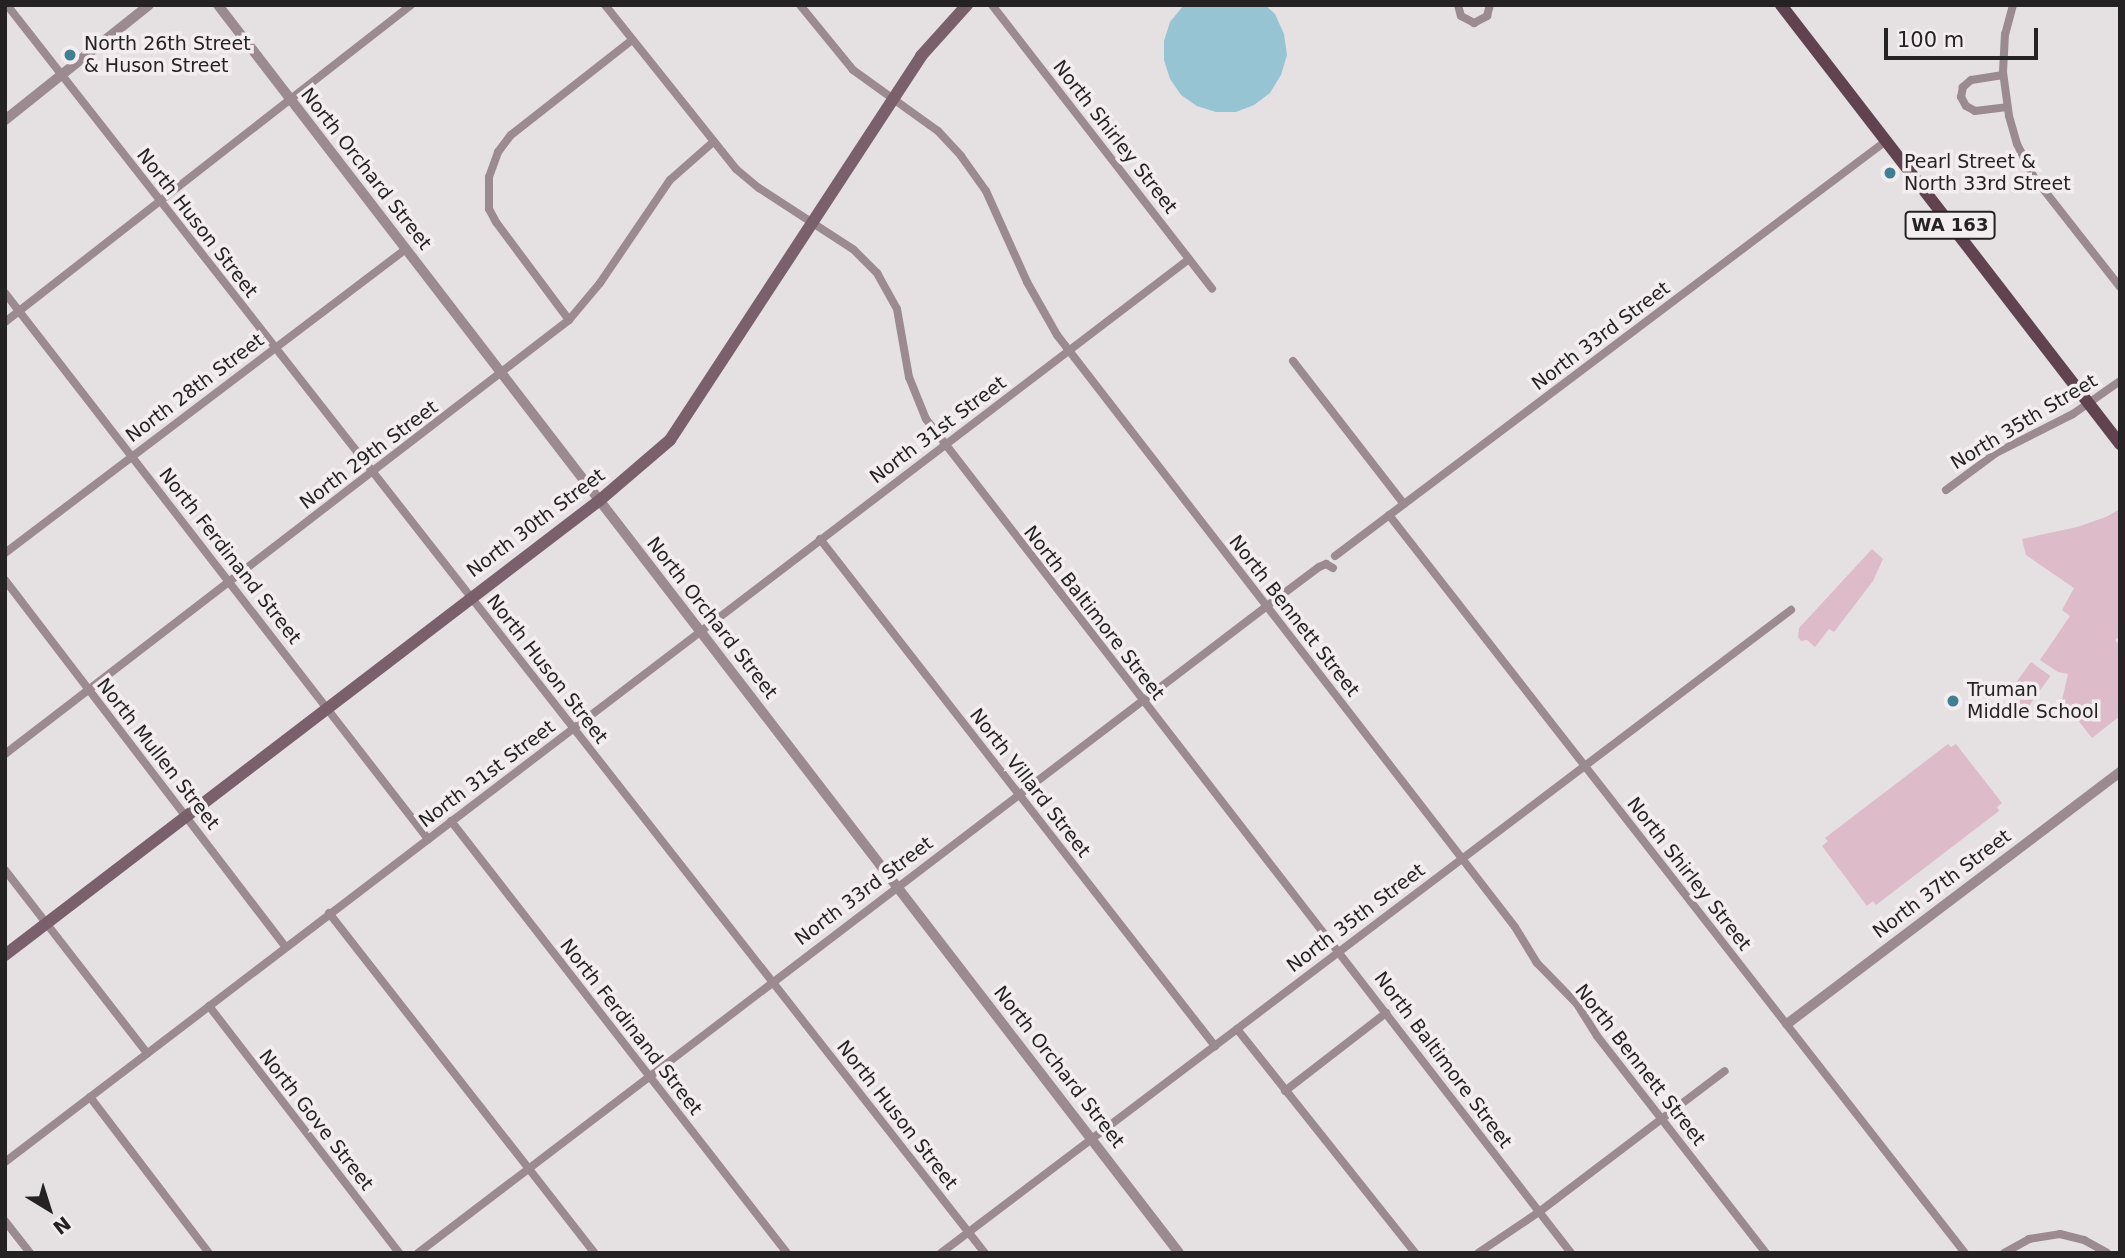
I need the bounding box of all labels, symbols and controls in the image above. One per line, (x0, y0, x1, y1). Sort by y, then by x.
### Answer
scale bar (1887, 14, 2041, 58)
text: 100 m (1897, 28, 1964, 52)
place label: North 26th Street & Huson Street (84, 33, 251, 77)
marker: North 26th Street & Huson Street (62, 47, 78, 63)
street label: North Shirley Street (1048, 56, 1182, 218)
street label: North Orchard Street (296, 84, 436, 254)
street label: North Huson Street (132, 144, 262, 302)
place label: Pearl Street & North 33rd Street (1904, 151, 2071, 195)
marker: Pearl Street & North 33rd Street (1882, 165, 1898, 181)
road number: WA 163 (1904, 210, 1996, 240)
street label: North 33rd Street (1528, 277, 1674, 395)
street label: North 28th Street (122, 329, 268, 447)
street label: North 35th Street (1947, 369, 2101, 475)
street label: North 31st Street (865, 371, 1011, 489)
street label: North 29th Street (296, 396, 442, 514)
street label: North Ferdinand Street (154, 463, 306, 649)
street label: North 30th Street (463, 464, 609, 582)
street label: North Baltimore Street (1019, 521, 1169, 705)
street label: North Bennett Street (1224, 531, 1364, 701)
street label: North Orchard Street (642, 533, 782, 703)
street label: North Huson Street (482, 590, 612, 748)
street label: North Mullen Street (92, 674, 224, 834)
place label: Truman Middle School (1967, 679, 2099, 723)
marker: Truman Middle School (1945, 693, 1961, 709)
street label: North Villard Street (965, 704, 1095, 862)
street label: North 31st Street (414, 715, 560, 833)
street label: North Shirley Street (1622, 793, 1756, 955)
street label: North 37th Street (1869, 825, 2015, 943)
street label: North 33rd Street (791, 832, 937, 950)
street label: North 35th Street (1283, 859, 1429, 977)
street label: North Ferdinand Street (555, 934, 707, 1120)
street label: North Baltimore Street (1369, 967, 1517, 1153)
street label: North Bennett Street (1570, 980, 1710, 1150)
street label: North Orchard Street (989, 982, 1129, 1152)
street label: North Huson Street (832, 1036, 962, 1194)
street label: North Gove Street (254, 1045, 378, 1195)
north arrow (14, 1174, 84, 1244)
text: N (49, 1212, 75, 1239)

